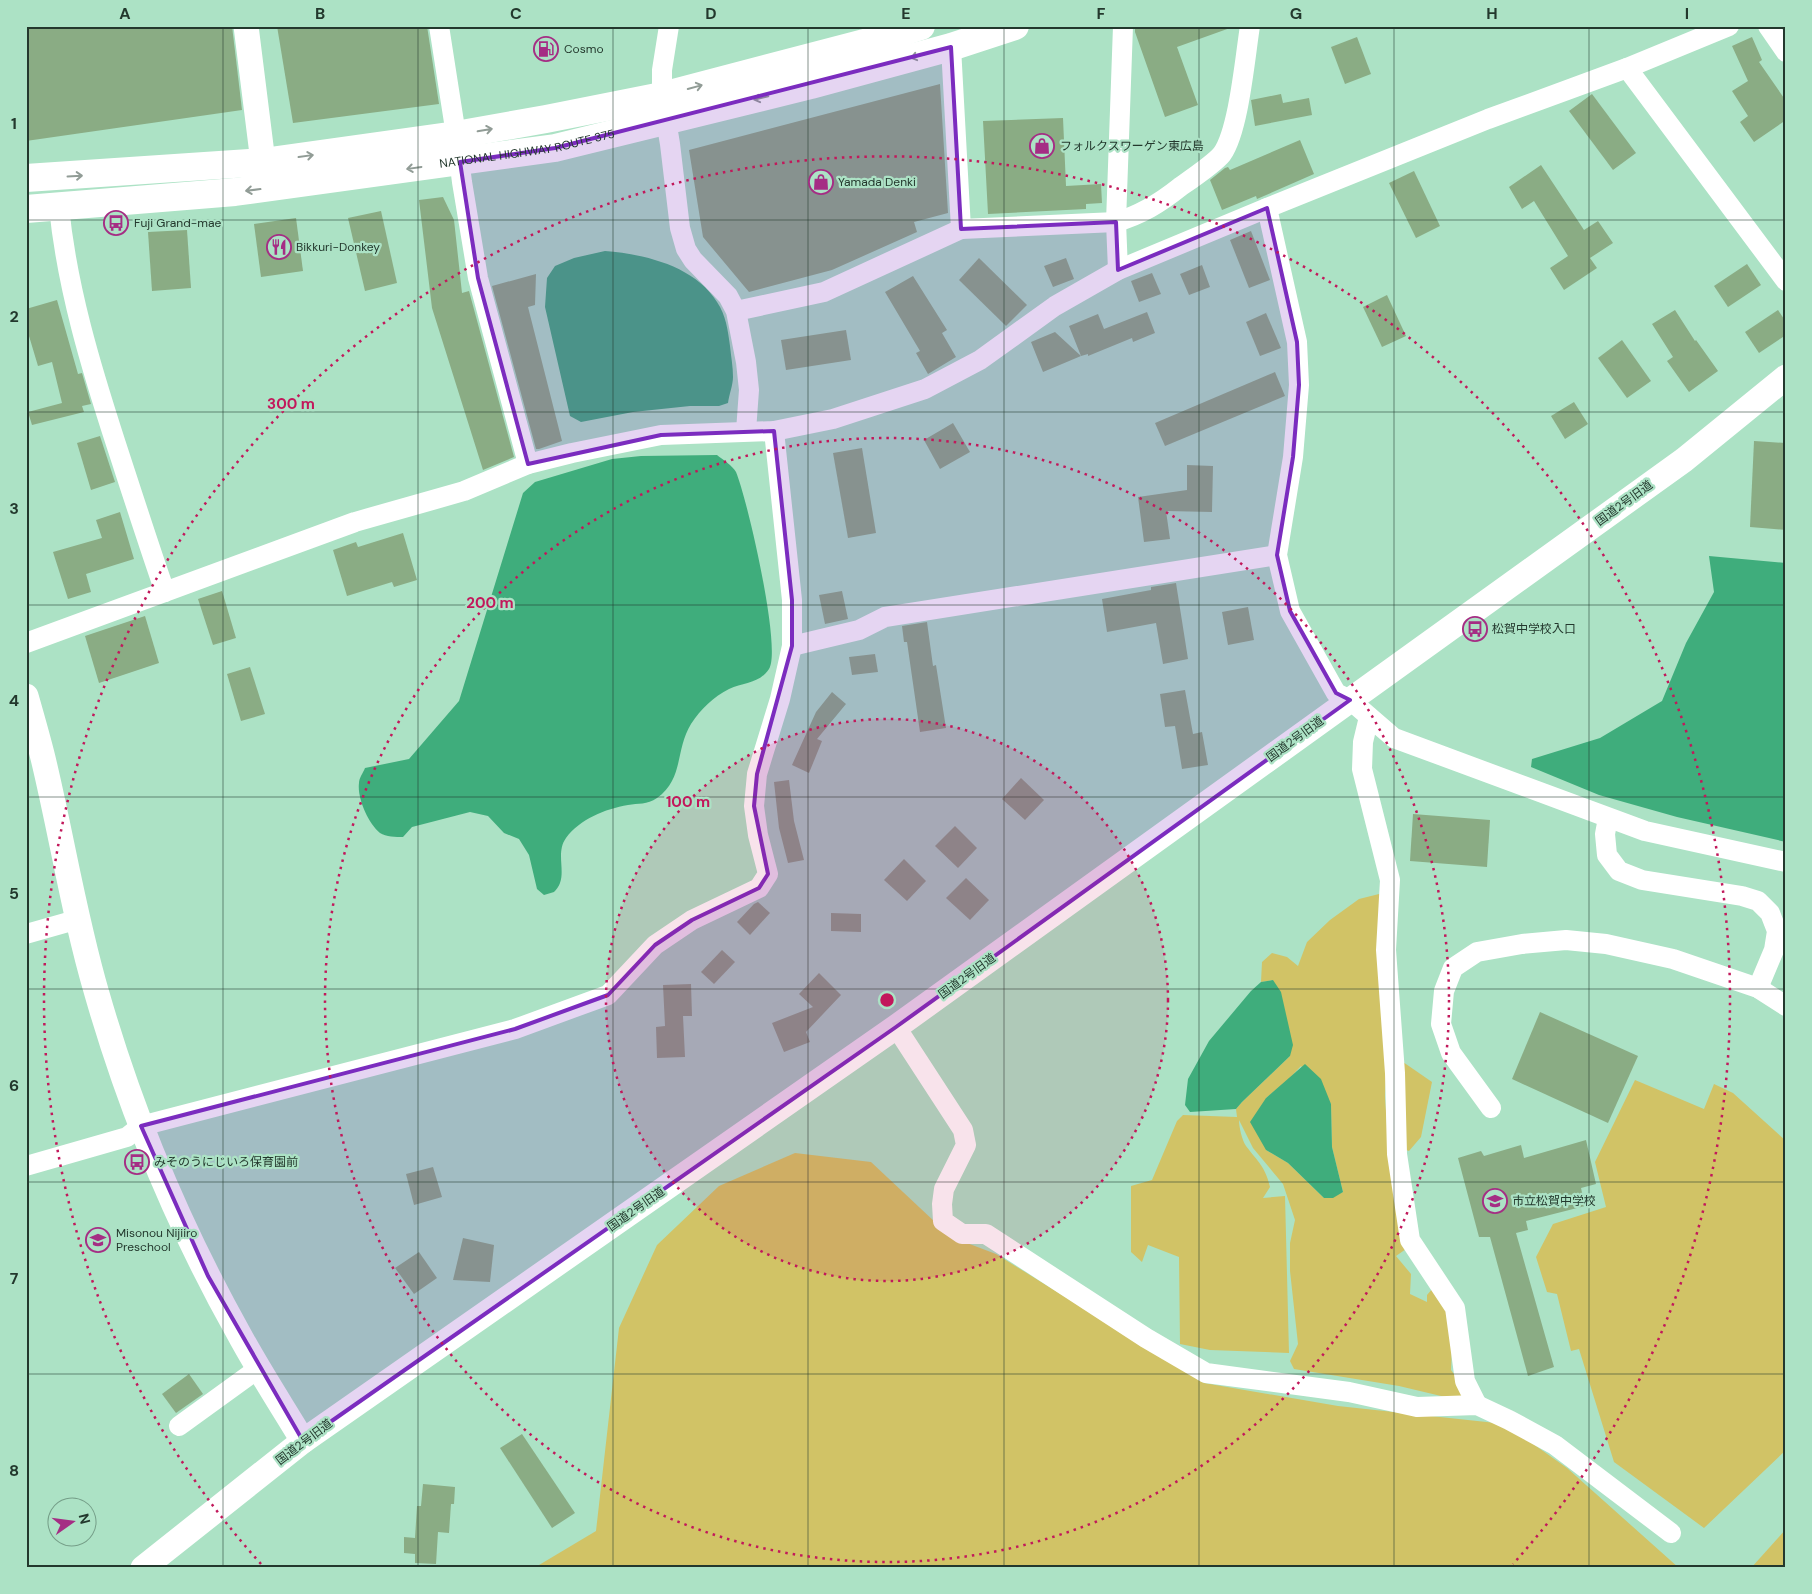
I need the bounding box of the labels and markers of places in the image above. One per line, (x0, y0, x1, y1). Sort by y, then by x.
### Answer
fuel station icon: Cosmo (533, 36, 559, 62)
place label: Cosmo (564, 41, 604, 57)
shop icon: フォルクスワーゲン東広島 (1029, 133, 1055, 159)
place label: フォルクスワーゲン東広島 (1060, 138, 1204, 154)
shop icon: Yamada Denki (808, 169, 834, 195)
place label: Yamada Denki (838, 174, 916, 190)
bus stop icon: Fuji Grand-mae (103, 210, 129, 236)
place label: Fuji Grand-mae (134, 215, 221, 231)
restaurant icon: Bikkuri-Donkey (266, 234, 292, 260)
place label: Bikkuri-Donkey (296, 239, 380, 255)
bus stop icon: 松賀中学校入口 (1462, 616, 1488, 642)
place label: 松賀中学校入口 (1492, 621, 1576, 637)
centre of rings (878, 991, 896, 1009)
bus stop icon: みそのうにじいろ保育園前 (124, 1149, 150, 1175)
place label: みそのうにじいろ保育園前 (154, 1154, 298, 1170)
school or university icon: 市立松賀中学校 (1482, 1188, 1508, 1214)
place label: 市立松賀中学校 (1512, 1193, 1596, 1209)
place label: Misonou Nijiiro Preschool (116, 1225, 197, 1255)
school or university icon: Misonou Nijiiro Preschool (85, 1227, 111, 1253)

